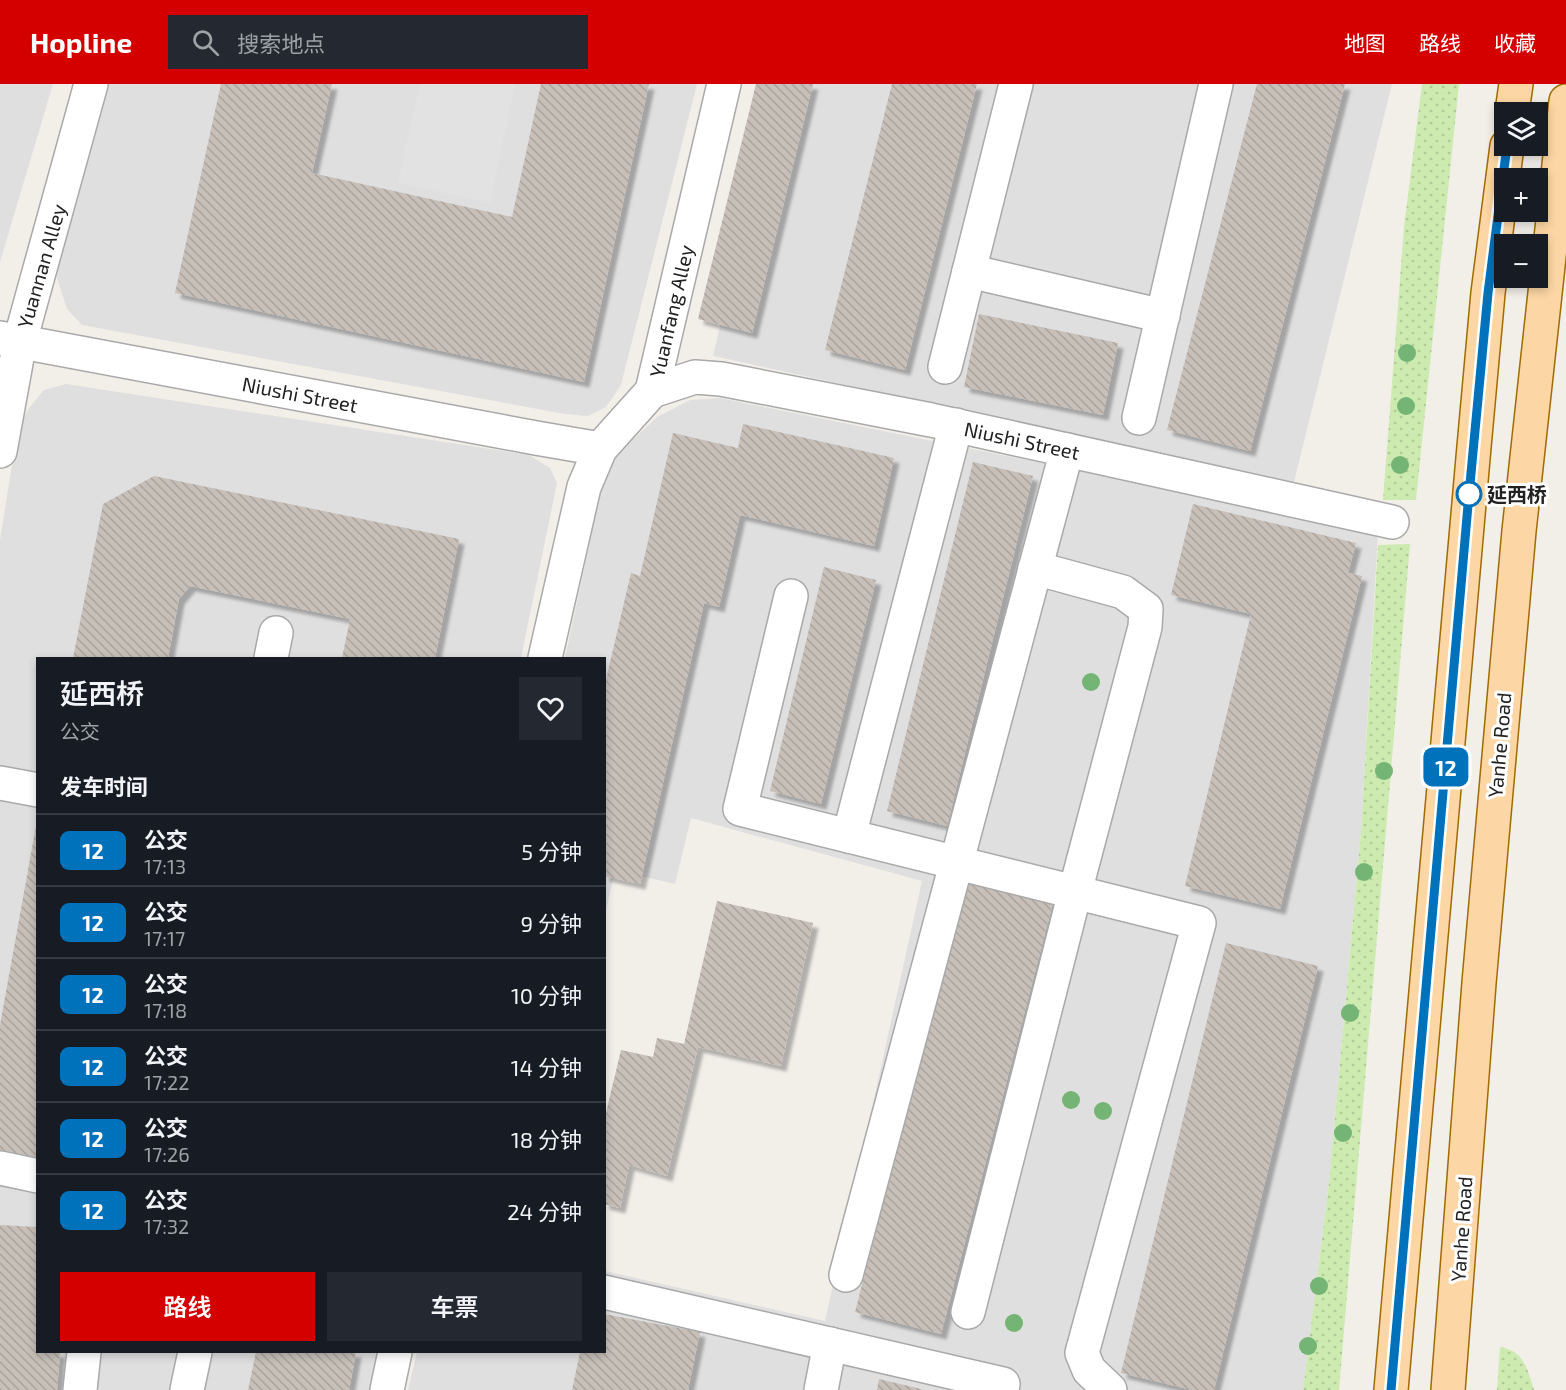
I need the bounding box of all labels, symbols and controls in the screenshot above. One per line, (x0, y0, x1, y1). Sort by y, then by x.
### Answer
search box (168, 15, 588, 69)
text: Hopline (30, 25, 132, 59)
icon: search (189, 26, 222, 59)
text: 搜索地点 (237, 30, 325, 56)
text: 地图 (1344, 30, 1386, 55)
text: 路线 (1419, 30, 1461, 55)
text: 收藏 (1494, 30, 1536, 55)
map controls (1494, 102, 1548, 288)
button: layers (1494, 102, 1548, 156)
button: + (1494, 168, 1548, 222)
street label: Yuannan Alley (12, 201, 70, 331)
button: − (1494, 234, 1548, 288)
street label: Yuanfang Alley (644, 242, 698, 380)
street label: Niushi Street (240, 371, 360, 417)
street label: Niushi Street (962, 416, 1082, 464)
marker: 延西桥 (1456, 481, 1482, 507)
place label: 延西桥 (1487, 482, 1547, 506)
text: 延西桥 (60, 676, 144, 710)
button: heart (519, 677, 582, 740)
street label: Yanhe Road (1482, 691, 1516, 799)
text: 公交 (60, 719, 100, 743)
line badge: 12 (1419, 748, 1473, 786)
text: 12 (1435, 755, 1457, 780)
text: 发车时间 (60, 773, 148, 799)
text: 公交 (144, 826, 188, 852)
text: 12 (82, 838, 104, 863)
text: 5 分钟 (521, 838, 582, 864)
text: 17:13 (144, 854, 186, 878)
text: 公交 (144, 898, 188, 924)
text: 12 (82, 910, 104, 935)
text: 9 分钟 (521, 910, 582, 936)
text: 17:17 (144, 926, 185, 950)
text: 公交 (144, 970, 188, 996)
text: 12 (82, 982, 104, 1007)
text: 10 分钟 (511, 982, 582, 1008)
text: 17:18 (144, 998, 187, 1022)
text: 公交 (144, 1042, 188, 1068)
text: 12 (82, 1054, 104, 1079)
text: 14 分钟 (511, 1054, 582, 1080)
text: 17:22 (144, 1070, 189, 1094)
text: 公交 (144, 1114, 188, 1140)
text: 12 (82, 1126, 104, 1151)
text: 18 分钟 (511, 1126, 582, 1152)
text: 17:26 (144, 1142, 190, 1166)
street label: Yanhe Road (1445, 1175, 1477, 1283)
text: 公交 (144, 1186, 188, 1212)
text: 12 (82, 1198, 104, 1223)
text: 24 分钟 (507, 1198, 582, 1224)
text: 17:32 (144, 1214, 189, 1238)
button: 路线 (60, 1272, 315, 1341)
button: 车票 (327, 1272, 582, 1341)

